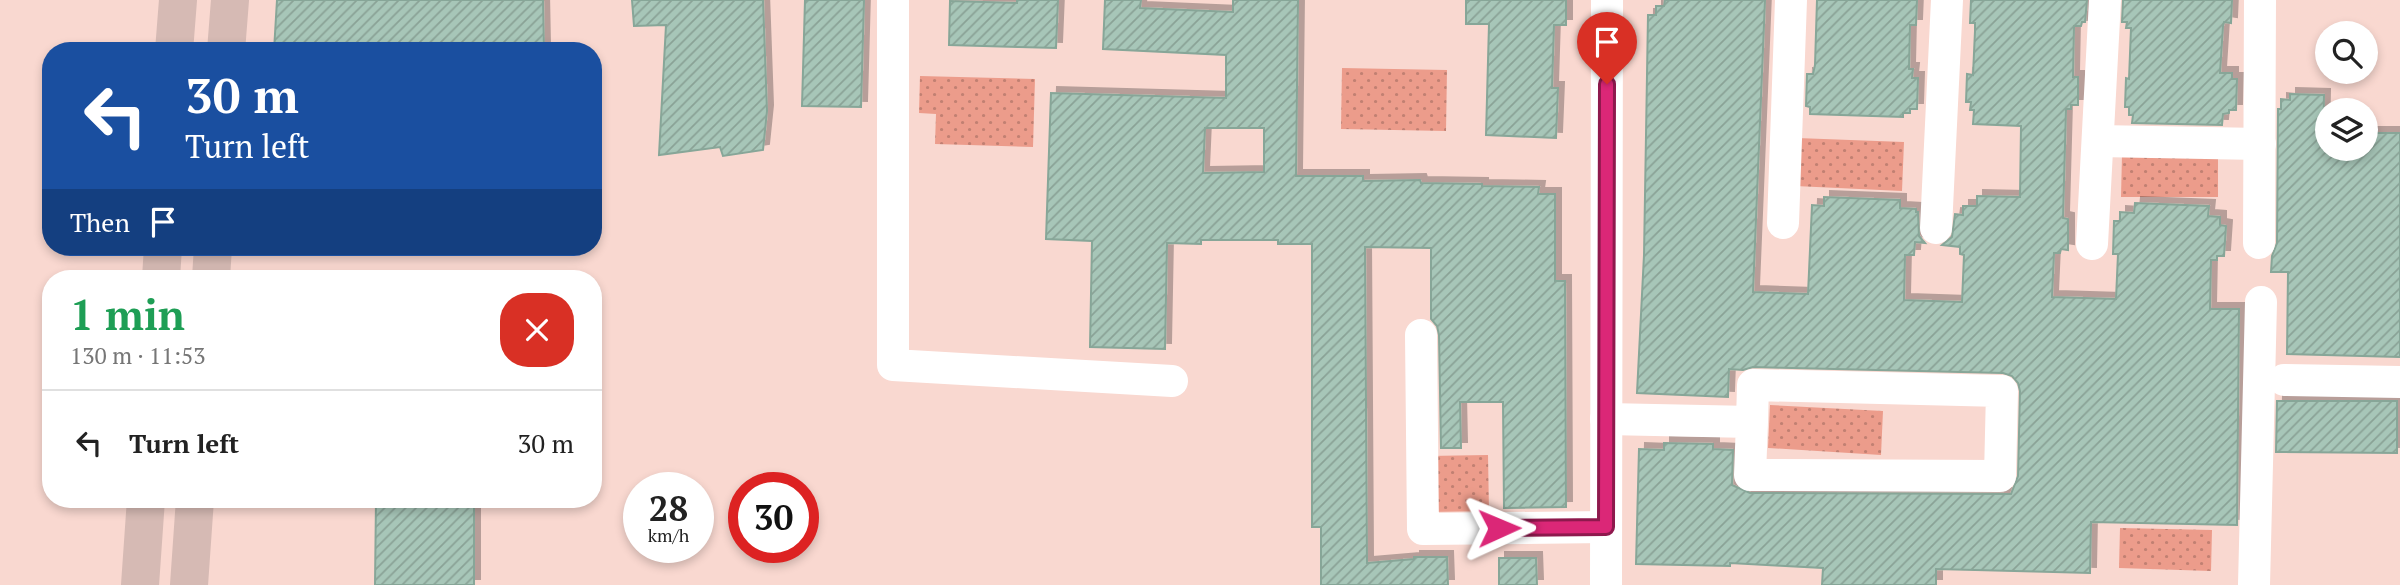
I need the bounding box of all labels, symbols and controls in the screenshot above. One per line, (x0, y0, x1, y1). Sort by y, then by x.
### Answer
pin (1577, 12.0, 1637, 84)
map controls (2315, 21, 2378, 161)
button: search (2315, 21, 2378, 84)
icon: arrive (1588, 23, 1626, 61)
text: 30 m (185, 62, 299, 127)
icon: left (70, 70, 161, 161)
button: layers (2315, 98, 2378, 161)
text: Turn left (185, 125, 309, 167)
icon: arrive (144, 203, 182, 241)
text: Then (70, 205, 130, 239)
text: 1 min (70, 286, 185, 342)
button: close (500, 293, 574, 367)
text: 130 m · 11:53 (70, 340, 205, 371)
icon: left (70, 424, 108, 462)
text: Turn left (129, 426, 239, 460)
text: 30 m (518, 426, 574, 460)
speed limit sign: 30 (728, 472, 819, 563)
text: 28 (649, 485, 688, 531)
position arrow (1462, 491, 1536, 565)
text: km/h (648, 523, 689, 547)

